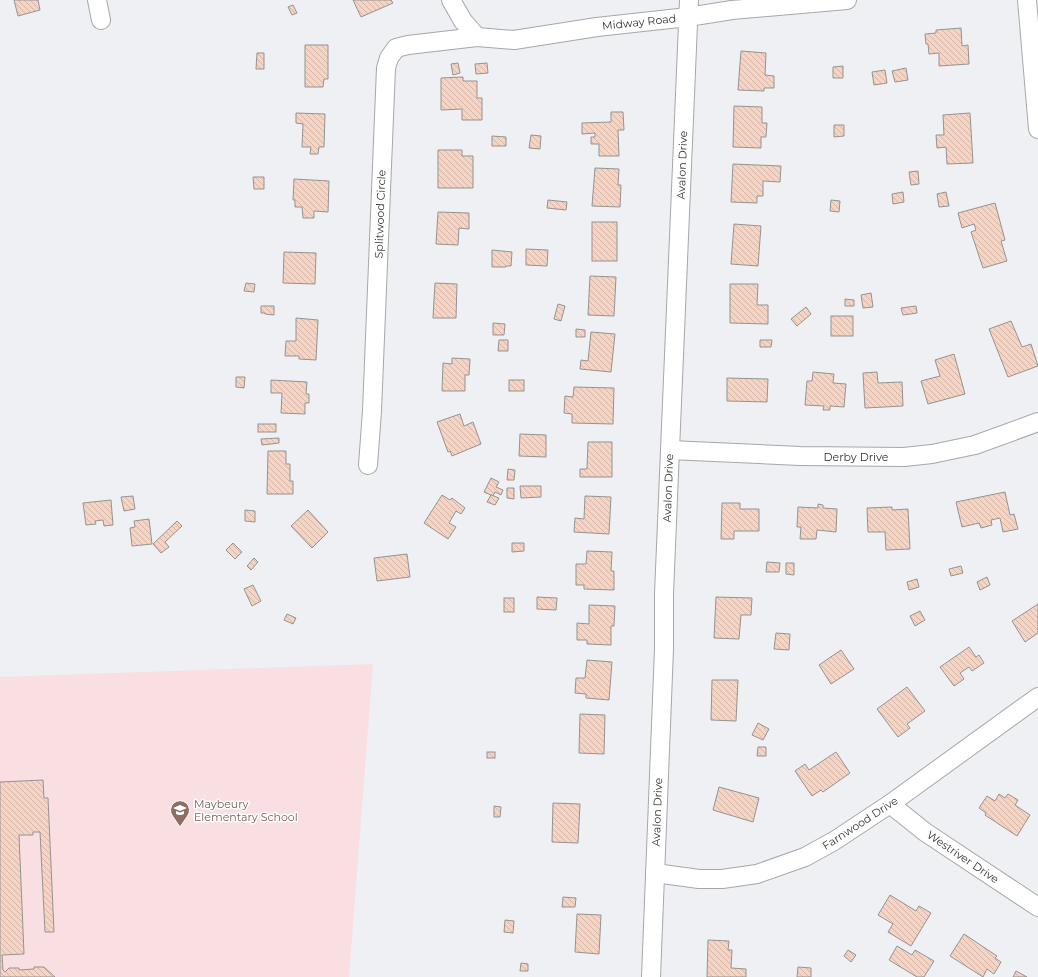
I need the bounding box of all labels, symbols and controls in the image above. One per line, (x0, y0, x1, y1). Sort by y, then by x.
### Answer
street label: Midway Road (601, 11, 677, 33)
street label: Avalon Drive (674, 130, 690, 200)
street label: Splitwood Circle (371, 169, 389, 259)
street label: Derby Drive (823, 450, 889, 464)
street label: Avalon Drive (660, 453, 676, 523)
street label: Avalon Drive (649, 777, 665, 847)
street label: Farnwood Drive (820, 793, 901, 853)
place label: Maybeury Elementary School (194, 797, 298, 824)
school or university icon: Maybeury Elementary School (169, 799, 191, 827)
street label: Westriver Drive (924, 828, 1002, 886)

